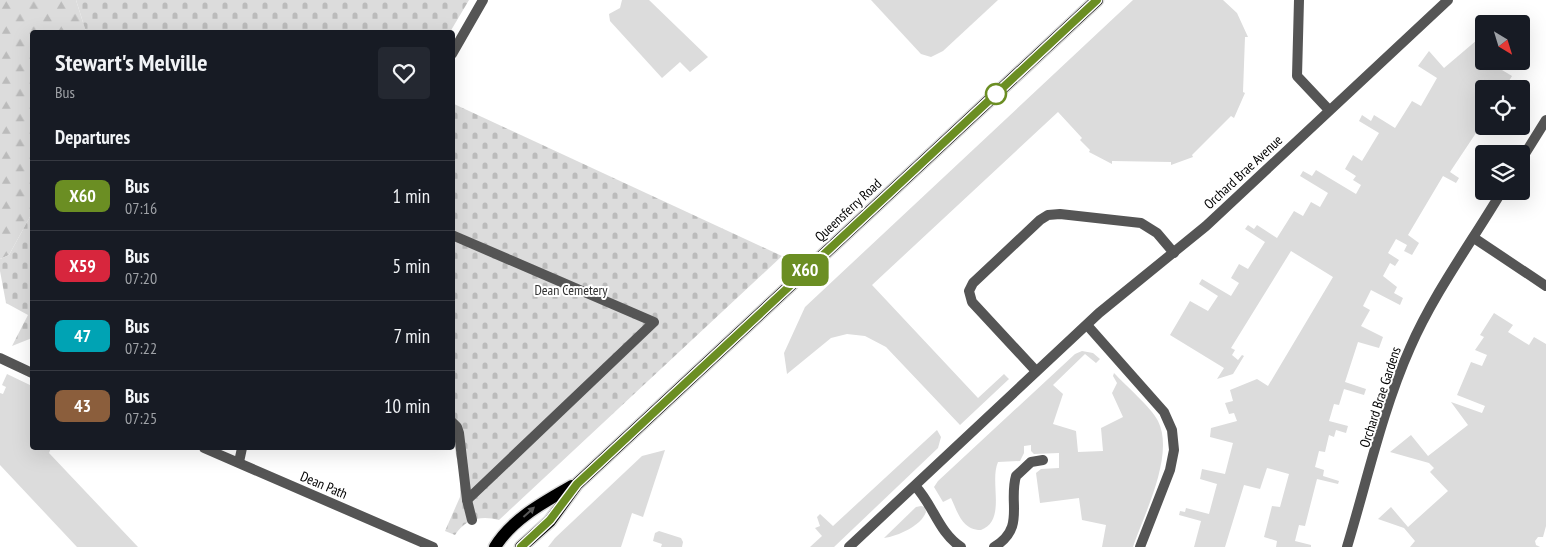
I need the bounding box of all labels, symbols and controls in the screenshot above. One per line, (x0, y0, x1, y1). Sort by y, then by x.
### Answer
north arrow (1475, 15, 1530, 70)
map controls (1475, 15, 1530, 200)
text: Stewart's Melville (55, 47, 207, 78)
button: heart (378, 47, 430, 99)
button: locate (1475, 80, 1530, 135)
text: Bus (55, 82, 75, 102)
unlabelled marker (985, 83, 1007, 105)
text: Departures (55, 125, 130, 149)
street label: Orchard Brae Avenue (1200, 131, 1286, 213)
button: layers (1475, 145, 1530, 200)
text: Bus (125, 174, 149, 198)
street label: Queensferry Road (811, 175, 885, 245)
text: X60 (69, 184, 96, 207)
text: 1 min (393, 184, 430, 208)
text: 07:16 (125, 198, 157, 218)
text: Bus (125, 244, 149, 268)
text: X59 (69, 254, 96, 277)
text: 5 min (393, 254, 430, 278)
line badge: X60 (776, 254, 834, 286)
text: X60 (792, 258, 818, 281)
text: 07:20 (125, 268, 157, 288)
park label: Dean Cemetery (534, 281, 608, 299)
text: Bus (125, 314, 149, 338)
text: 47 (74, 324, 91, 347)
text: 7 min (393, 324, 430, 348)
text: 07:22 (125, 338, 157, 358)
street label: Orchard Brae Gardens (1355, 344, 1405, 450)
text: Bus (125, 384, 149, 408)
text: 43 (74, 394, 91, 417)
text: 10 min (384, 394, 430, 418)
text: 07:25 (125, 408, 157, 428)
street label: Dean Path (298, 467, 350, 503)
one-way arrow (522, 507, 535, 518)

